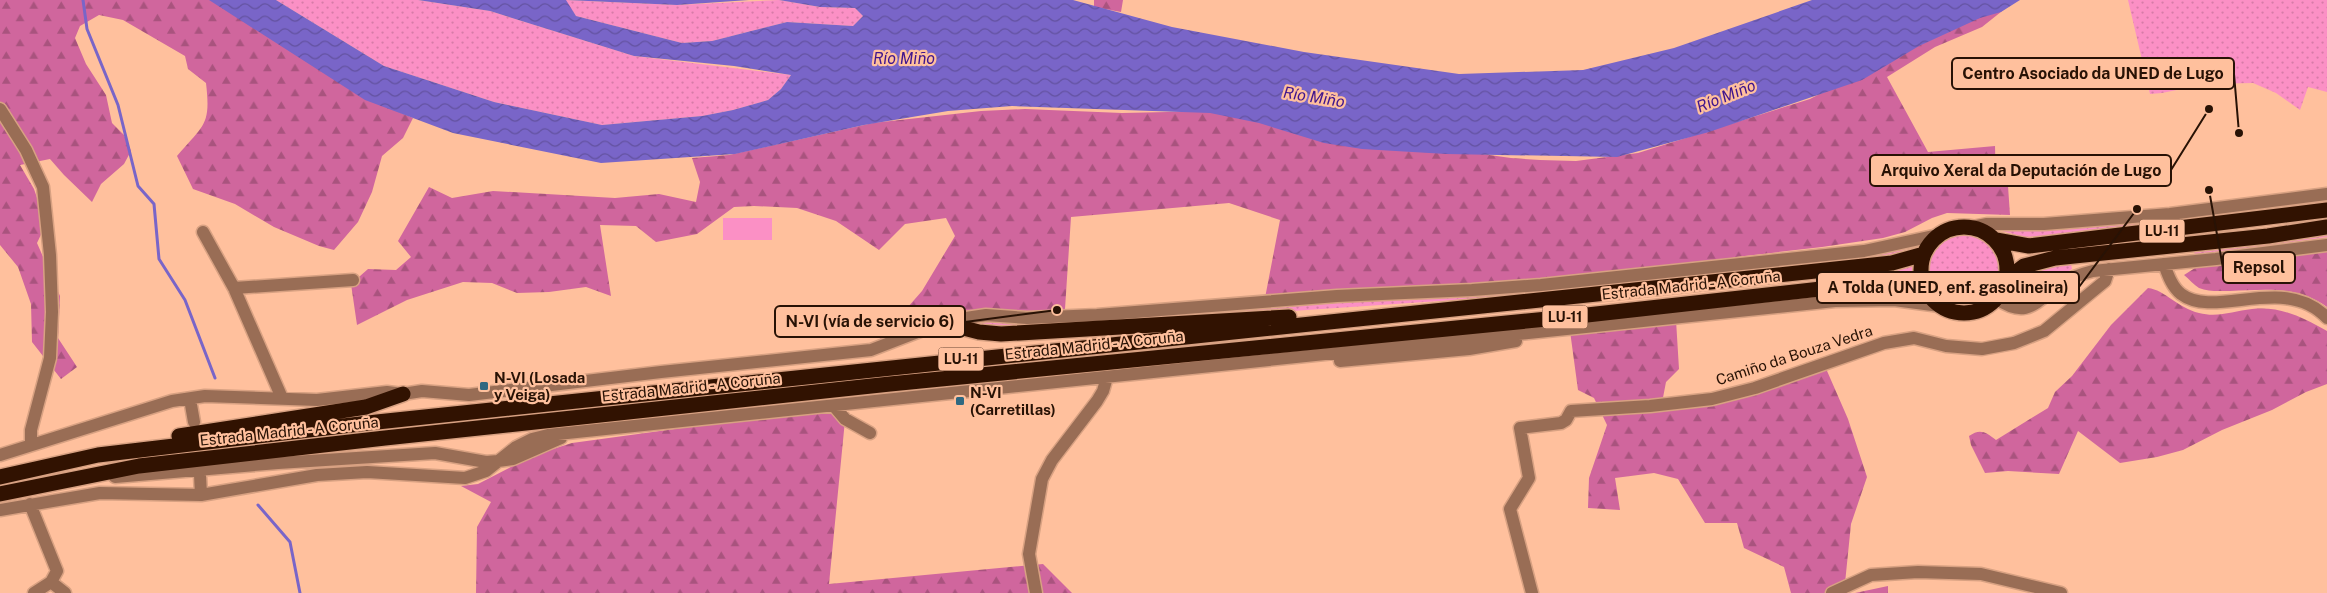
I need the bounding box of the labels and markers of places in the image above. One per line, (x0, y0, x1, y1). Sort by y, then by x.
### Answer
callout: Centro Asociado da UNED de Lugo (1952, 58, 2234, 89)
callout: Arquivo Xeral da Deputación de Lugo (1870, 155, 2171, 186)
callout: Repsol (2223, 252, 2295, 283)
callout: A Tolda (UNED, enf. gasolineira) (1817, 272, 2079, 303)
callout: N-VI (vía de servicio 6) (775, 306, 965, 337)
place label: N-VI (Losada y Veiga) (494, 369, 585, 403)
marker: N-VI (Losada y Veiga) (478, 380, 490, 392)
place label: N-VI (Carretillas) (970, 384, 1056, 418)
marker: N-VI (Carretillas) (954, 395, 966, 407)

